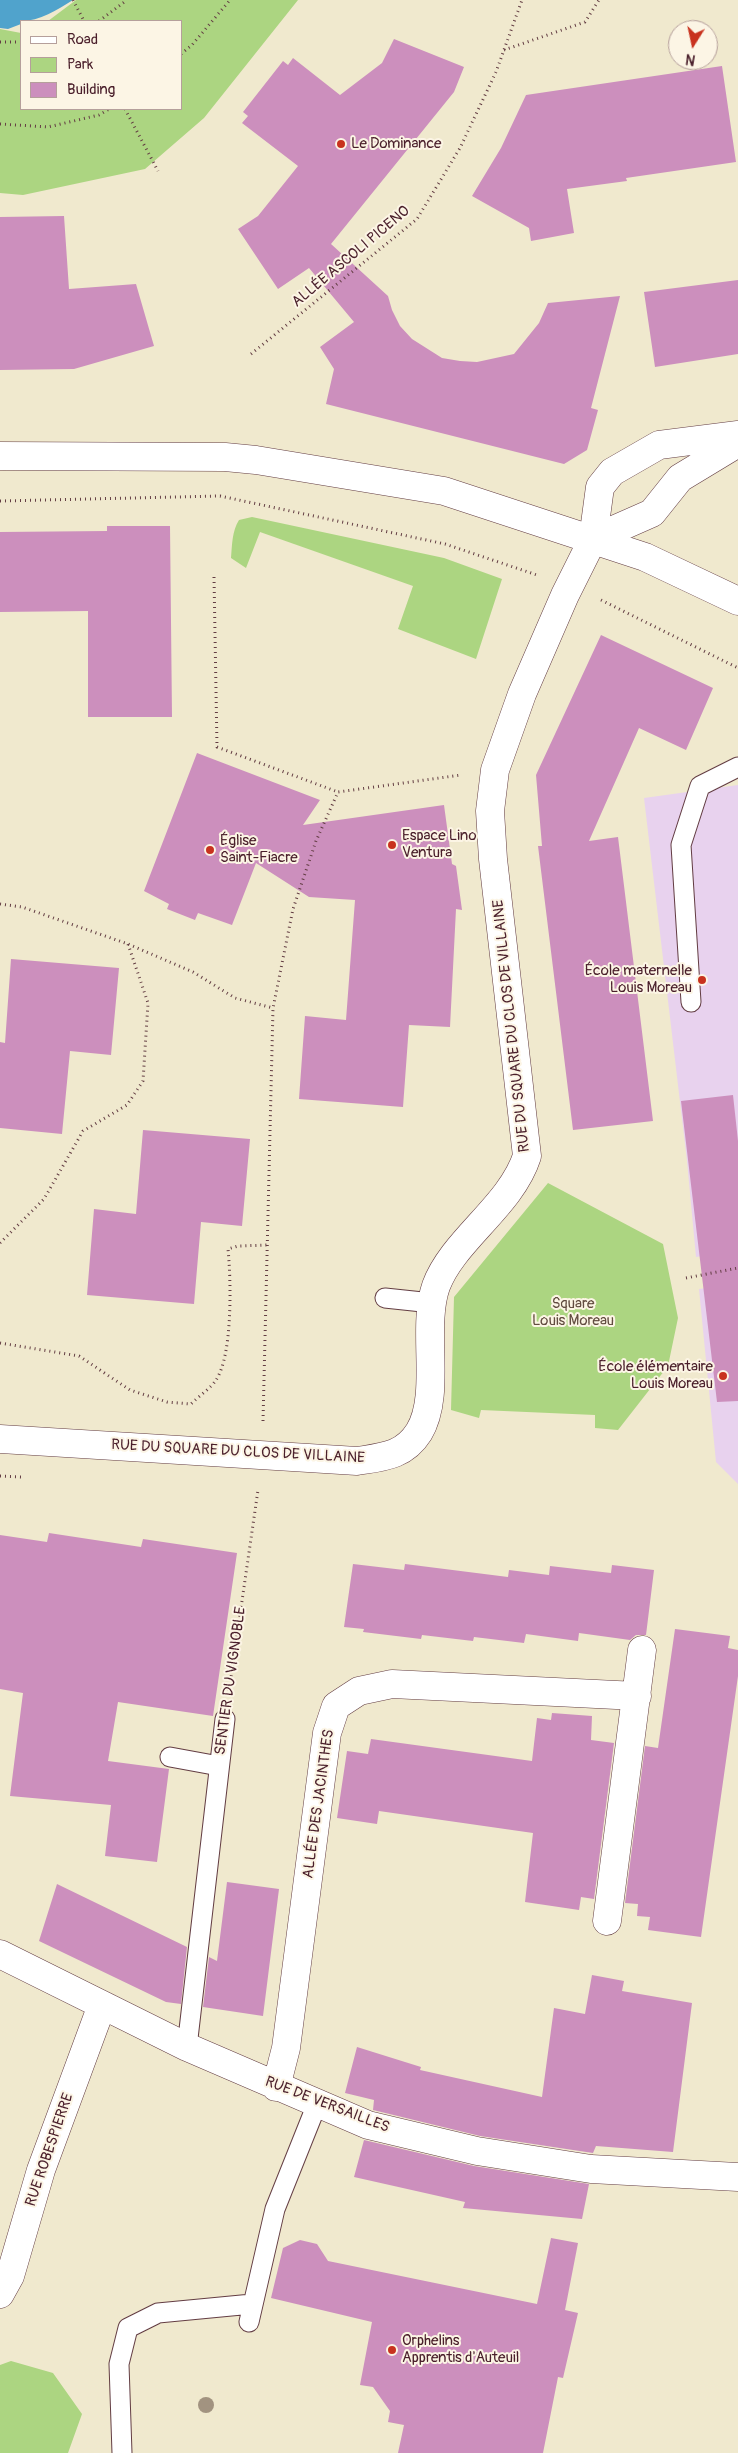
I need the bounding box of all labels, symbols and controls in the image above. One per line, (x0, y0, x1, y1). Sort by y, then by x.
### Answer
legend (20, 20, 182, 110)
north arrow (668, 20, 718, 70)
text: Road (67, 30, 98, 49)
text: N (684, 50, 697, 68)
text: Park (67, 55, 93, 74)
text: Building (67, 80, 115, 99)
place label: Le Dominance (351, 135, 441, 153)
marker: Le Dominance (335, 138, 347, 150)
street label: ALLÉE ASCOLI PICENO (288, 202, 414, 312)
place label: Espace Lino Ventura (402, 827, 477, 862)
place label: Église Saint-Fiacre (220, 832, 298, 867)
marker: Espace Lino Ventura (386, 839, 398, 851)
marker: Église Saint-Fiacre (204, 844, 216, 856)
street label: RUE DU SQUARE DU CLOS DE VILLAINE (490, 899, 534, 1153)
place label: École maternelle Louis Moreau (585, 962, 692, 997)
marker: École maternelle Louis Moreau (696, 974, 708, 986)
park label: Square Louis Moreau (532, 1295, 614, 1330)
place label: École élémentaire Louis Moreau (598, 1358, 713, 1393)
marker: École élémentaire Louis Moreau (717, 1370, 729, 1382)
street label: RUE DU SQUARE DU CLOS DE VILLAINE (111, 1436, 365, 1468)
street label: SENTIER DU VIGNOBLE (212, 1606, 250, 1756)
street label: ALLÉE DES JACINTHES (300, 1728, 338, 1880)
street label: RUE DE VERSAILLES (262, 2073, 392, 2137)
street label: RUE ROBESPIERRE (22, 2091, 78, 2209)
place label: Orphelins Apprentis d'Auteuil (402, 2332, 519, 2367)
marker: Orphelins Apprentis d'Auteuil (386, 2344, 398, 2356)

